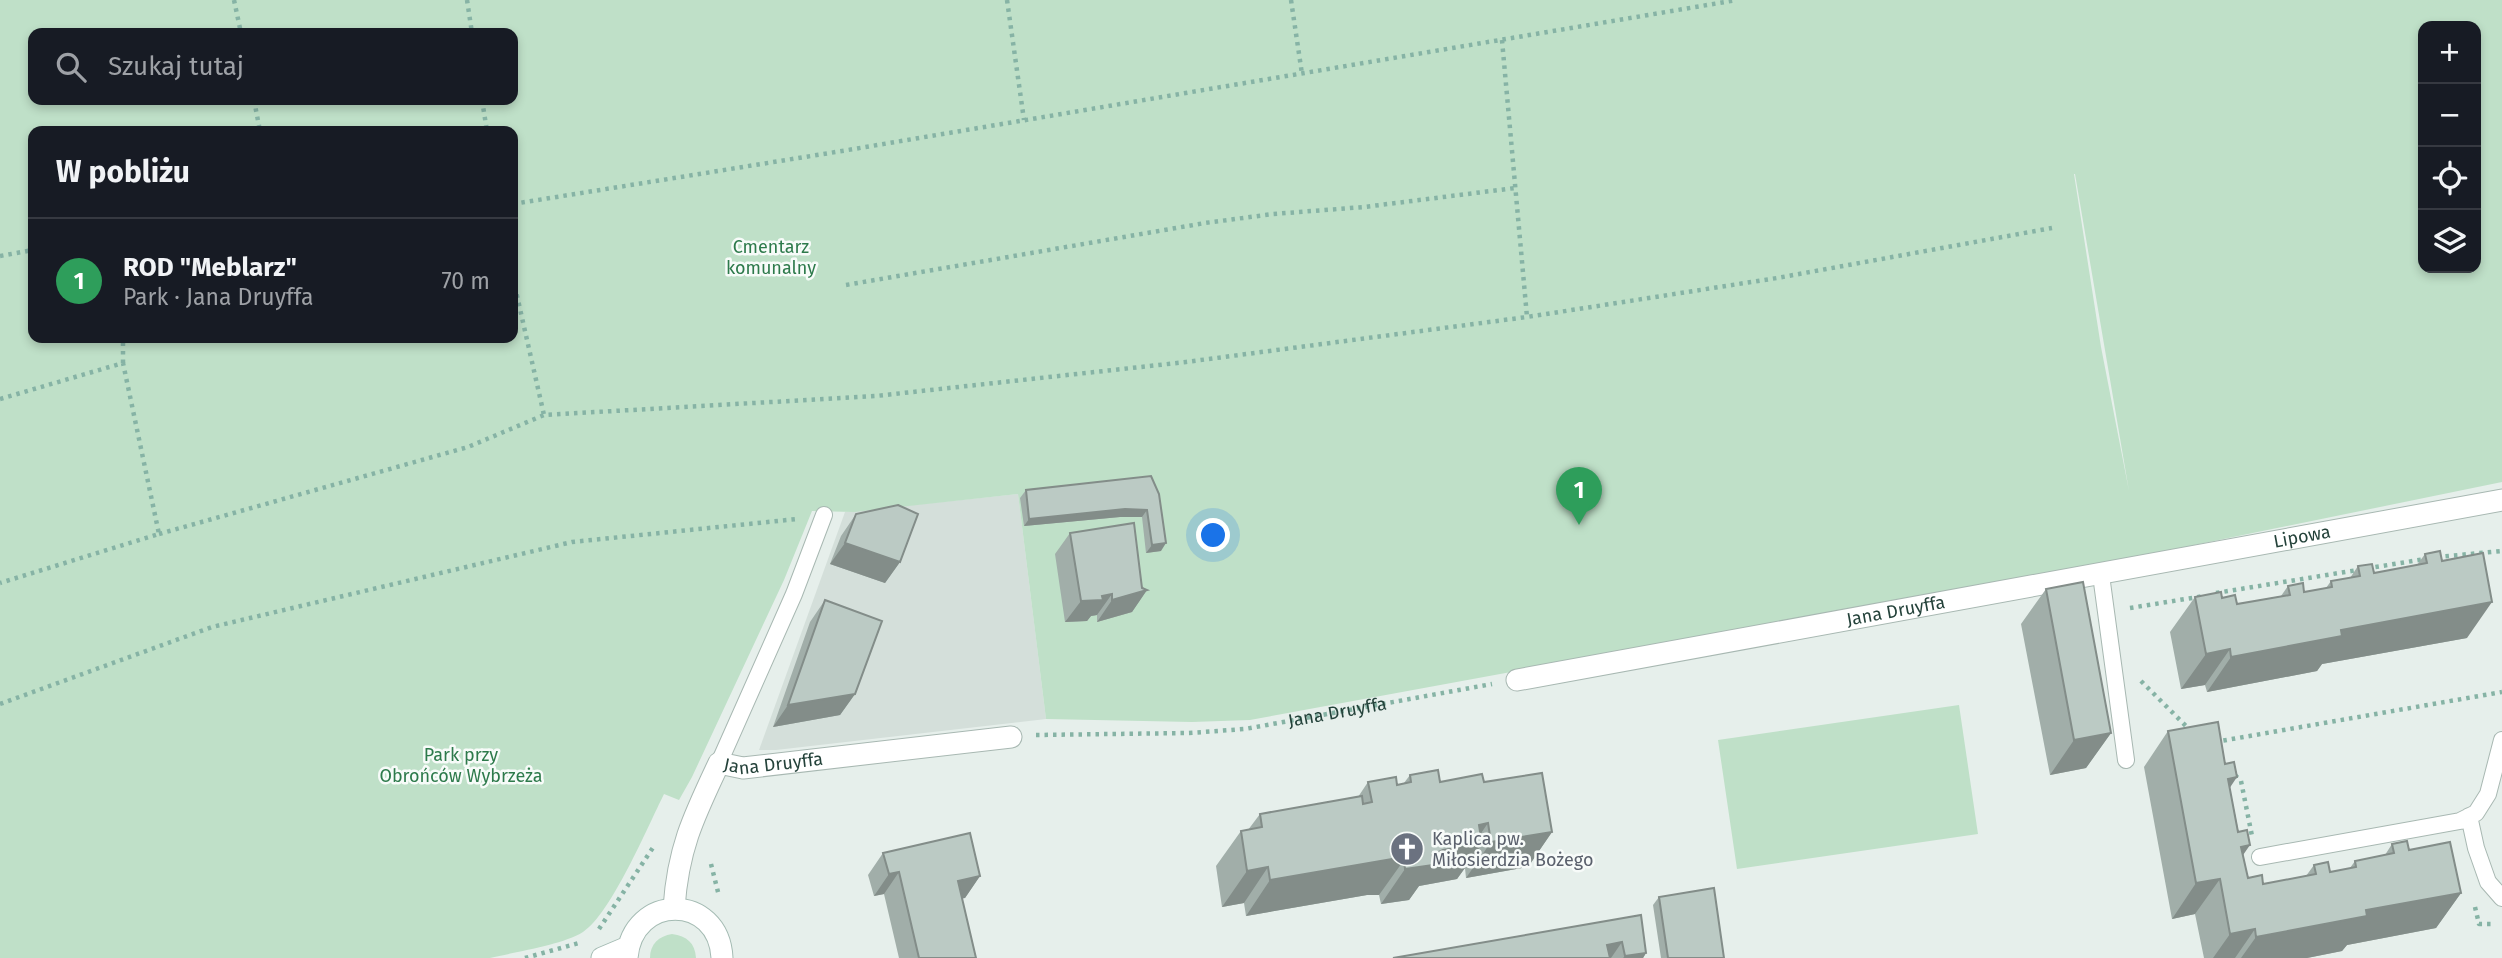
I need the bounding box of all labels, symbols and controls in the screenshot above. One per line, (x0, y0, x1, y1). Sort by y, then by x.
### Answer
map controls (2418, 21, 2481, 273)
button: + (2418, 21, 2481, 84)
search box (28, 28, 518, 105)
icon: search (52, 48, 90, 86)
text: Szukaj tutaj (108, 51, 244, 82)
button: − (2418, 84, 2481, 147)
button: locate (2418, 147, 2481, 210)
text: W pobliżu (56, 154, 190, 190)
button: layers (2418, 210, 2481, 273)
park label: Cmentarz komunalny (726, 236, 816, 279)
text: ROD "Meblarz" (123, 252, 297, 283)
text: 1 (74, 267, 84, 295)
text: 70 m (441, 267, 490, 295)
text: Park · Jana Druyffa (123, 283, 313, 311)
pin: 1 (1556, 467, 1602, 525)
your location (1196, 518, 1230, 552)
street label: Lipowa (2272, 521, 2332, 553)
street label: Jana Druyffa (1845, 591, 1947, 631)
street label: Jana Druyffa (1286, 692, 1388, 732)
park label: Park przy Obrońców Wybrzeża (379, 744, 543, 787)
street label: Jana Druyffa (722, 748, 824, 779)
place label: Kaplica pw. Miłosierdzia Bożego (1432, 828, 1593, 871)
church icon: Kaplica pw. Miłosierdzia Bożego (1388, 830, 1426, 868)

